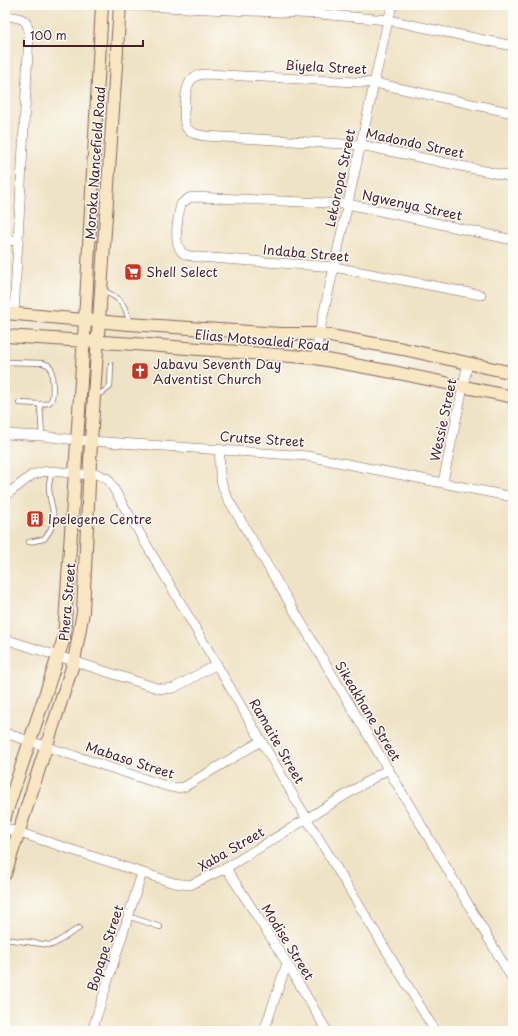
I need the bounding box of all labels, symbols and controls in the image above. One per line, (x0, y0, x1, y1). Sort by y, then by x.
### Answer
scale bar (24, 22, 143, 48)
text: 100 m (30, 26, 67, 44)
street label: Biyela Street (285, 55, 367, 78)
street label: Moroka Nancefield Road (80, 86, 109, 240)
street label: Madondo Street (364, 123, 466, 162)
street label: Lekoropa Street (320, 127, 359, 229)
street label: Ngwenya Street (360, 185, 464, 224)
street label: Indaba Street (262, 239, 350, 266)
supermarket icon: Shell Select (123, 262, 143, 282)
place label: Shell Select (146, 262, 218, 281)
street label: Elias Motsoaledi Road (194, 324, 330, 355)
place label: Jabavu Seventh Day Adventist Church (153, 354, 281, 388)
church icon: Jabavu Seventh Day Adventist Church (130, 361, 150, 381)
street label: Wessie Street (424, 377, 461, 463)
street label: Crutse Street (219, 426, 305, 451)
building icon: Ipelegene Centre (25, 509, 45, 529)
place label: Ipelegene Centre (48, 509, 152, 528)
street label: Phera Street (54, 562, 79, 642)
street label: Sikeakhane Street (331, 657, 406, 764)
street label: Ramaite Street (245, 695, 310, 787)
street label: Mabaso Street (83, 736, 177, 783)
street label: Xaba Street (194, 822, 267, 875)
street label: Modise Street (257, 900, 319, 983)
street label: Bopape Street (82, 902, 127, 993)

